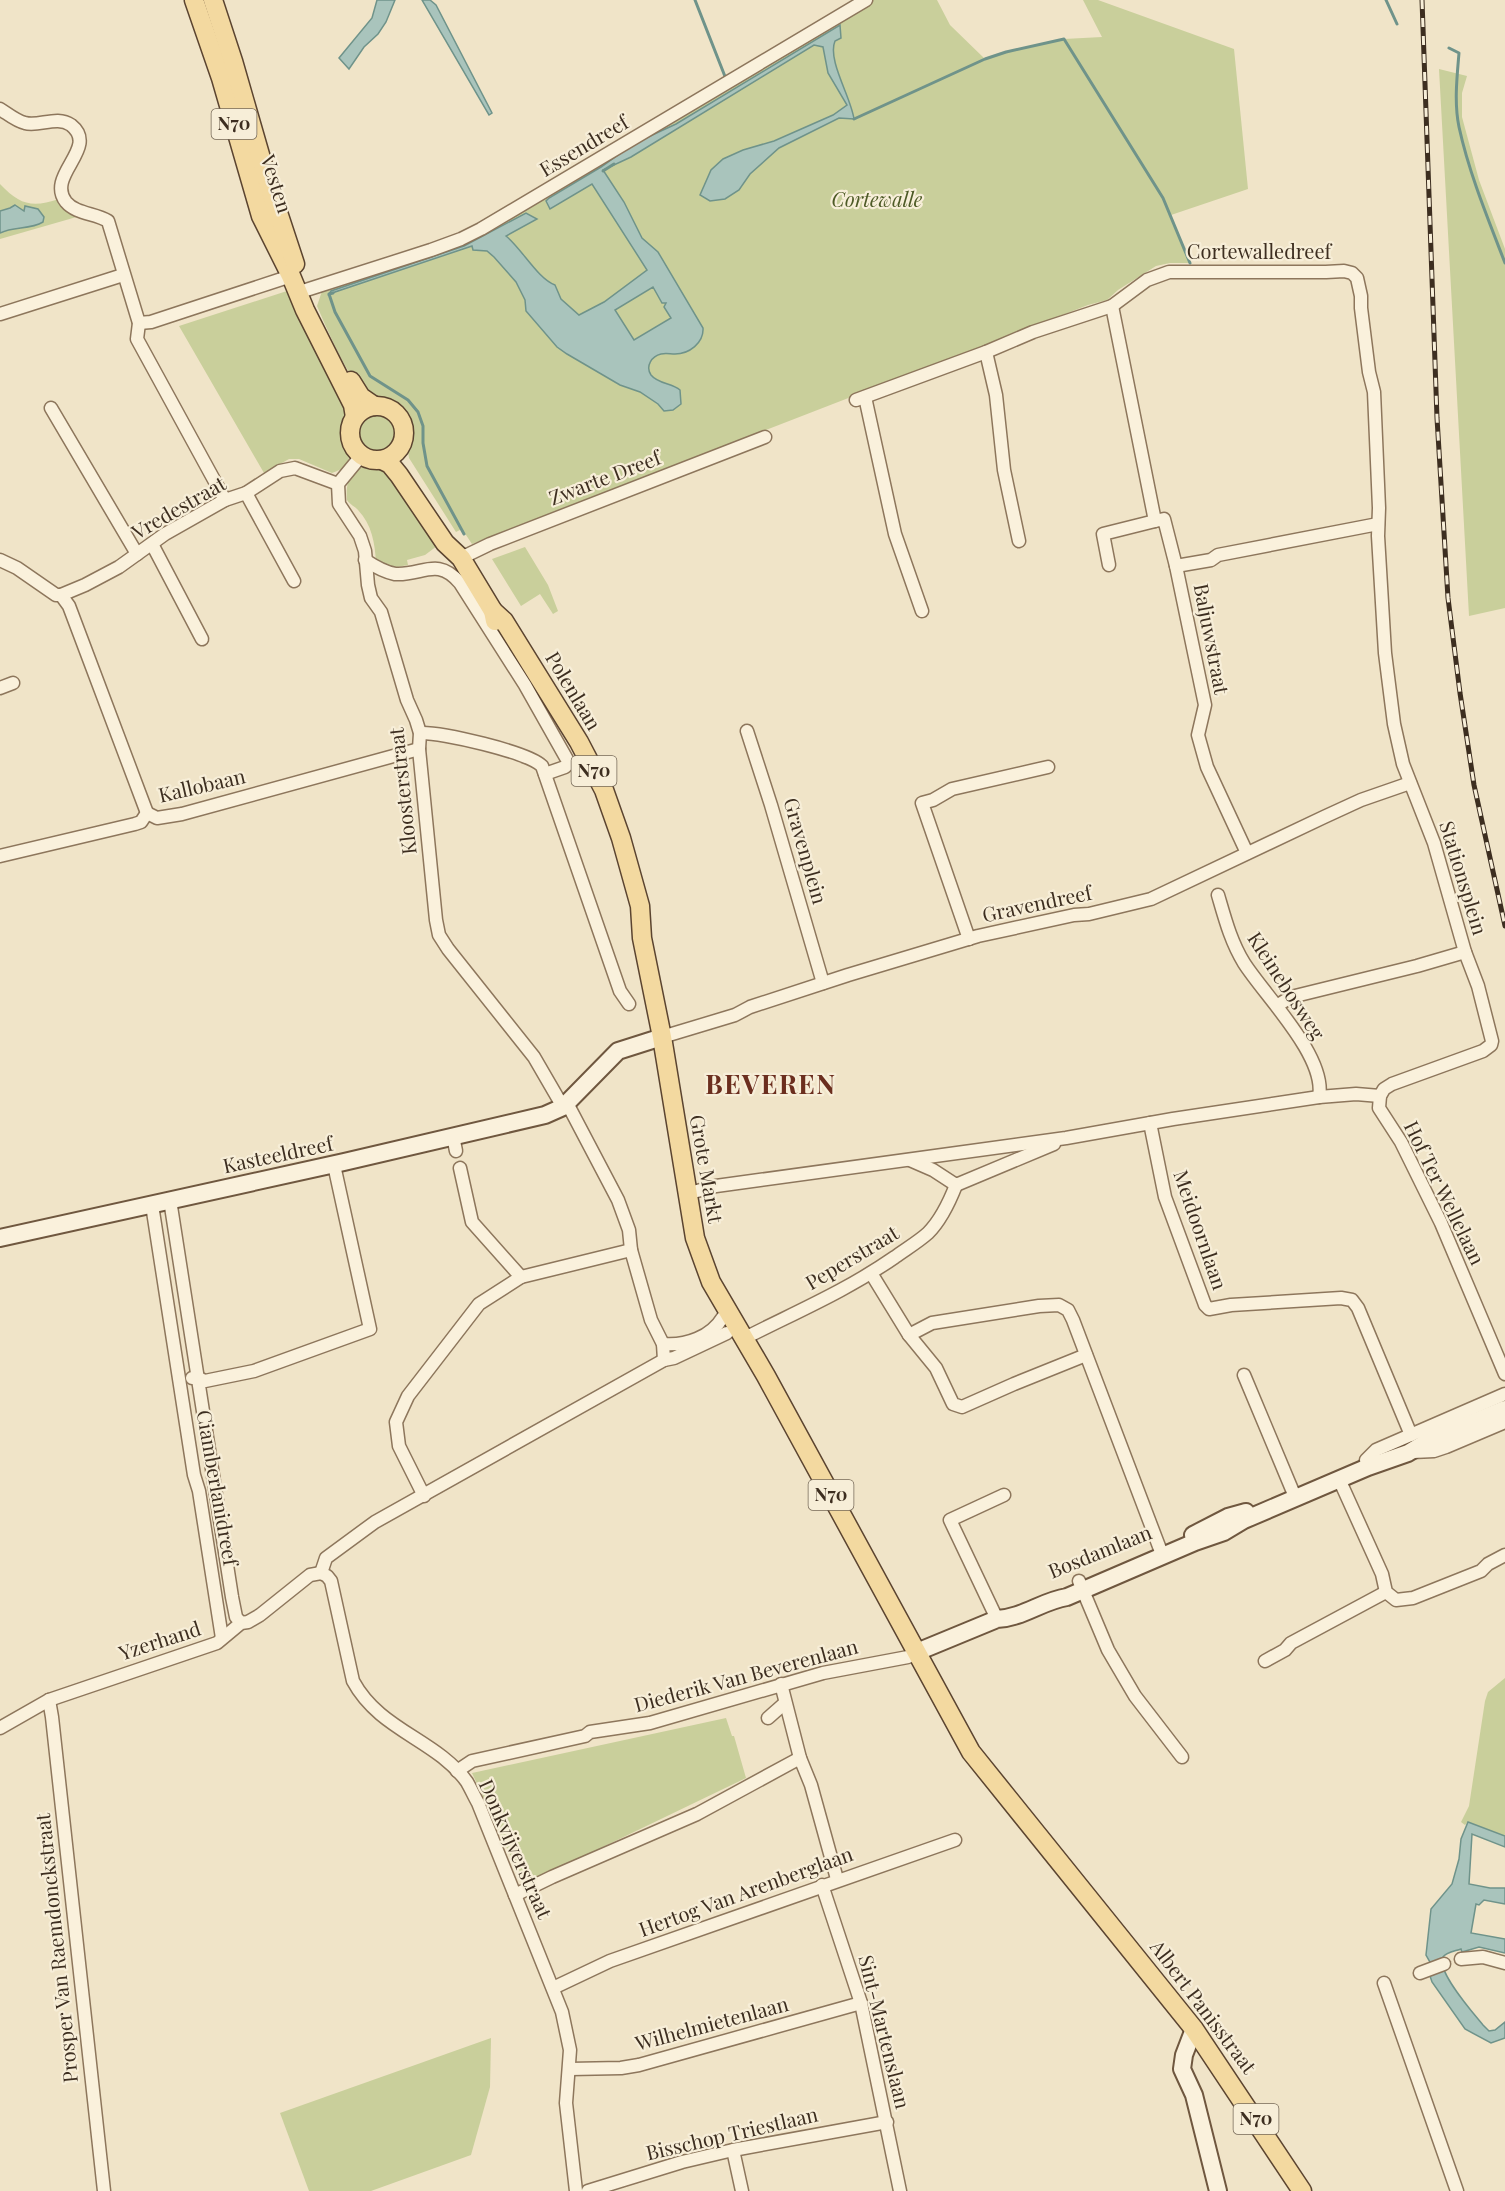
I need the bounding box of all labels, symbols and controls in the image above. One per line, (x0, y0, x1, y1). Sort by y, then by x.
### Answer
street label: Essendreef (534, 107, 634, 182)
road number: N70 (212, 109, 256, 139)
street label: Vesten (255, 150, 299, 216)
park label: Cortewalle (832, 185, 923, 212)
street label: Cortewalledreef (1187, 237, 1333, 264)
street label: Zwarte Dreef (545, 442, 666, 510)
street label: Vredestraat (125, 468, 231, 545)
street label: Baljuwstraat (1189, 581, 1237, 697)
street label: Polenlaan (540, 646, 608, 735)
street label: Kloosterstraat (381, 725, 422, 856)
road number: N70 (572, 756, 616, 786)
street label: Kallobaan (156, 761, 248, 808)
street label: Gravenplein (778, 794, 835, 907)
street label: Stationsplein (1434, 817, 1495, 938)
street label: Gravendreef (979, 877, 1095, 927)
street label: Kleinebosweg (1242, 926, 1333, 1045)
district label: BEVEREN (705, 1066, 837, 1101)
street label: Grote Markt (685, 1112, 730, 1226)
street label: Hof Ter Wellelaan (1399, 1116, 1492, 1269)
street label: Kasteeldreef (220, 1128, 337, 1178)
street label: Meidoornlaan (1168, 1166, 1235, 1293)
street label: Peperstraat (800, 1218, 904, 1295)
street label: Ciamberlanidreef (191, 1408, 246, 1569)
road number: N70 (808, 1480, 854, 1510)
street label: Bosdamlaan (1044, 1518, 1155, 1584)
street label: Yzerhand (114, 1614, 204, 1666)
street label: Diederik Van Beverenlaan (631, 1632, 861, 1717)
street label: Donkvijverstraat (474, 1774, 560, 1923)
street label: Prosper Van Raemdonckstraat (28, 1811, 83, 2084)
street label: Hertog Van Arenberglaan (635, 1839, 856, 1942)
street label: Albert Panisstraat (1145, 1933, 1264, 2079)
street label: Sint-Martenslaan (853, 1952, 918, 2111)
street label: Wilhelmietenlaan (631, 1989, 791, 2056)
street label: Bisschop Triestlaan (643, 2100, 820, 2165)
road number: N70 (1234, 2104, 1278, 2134)

